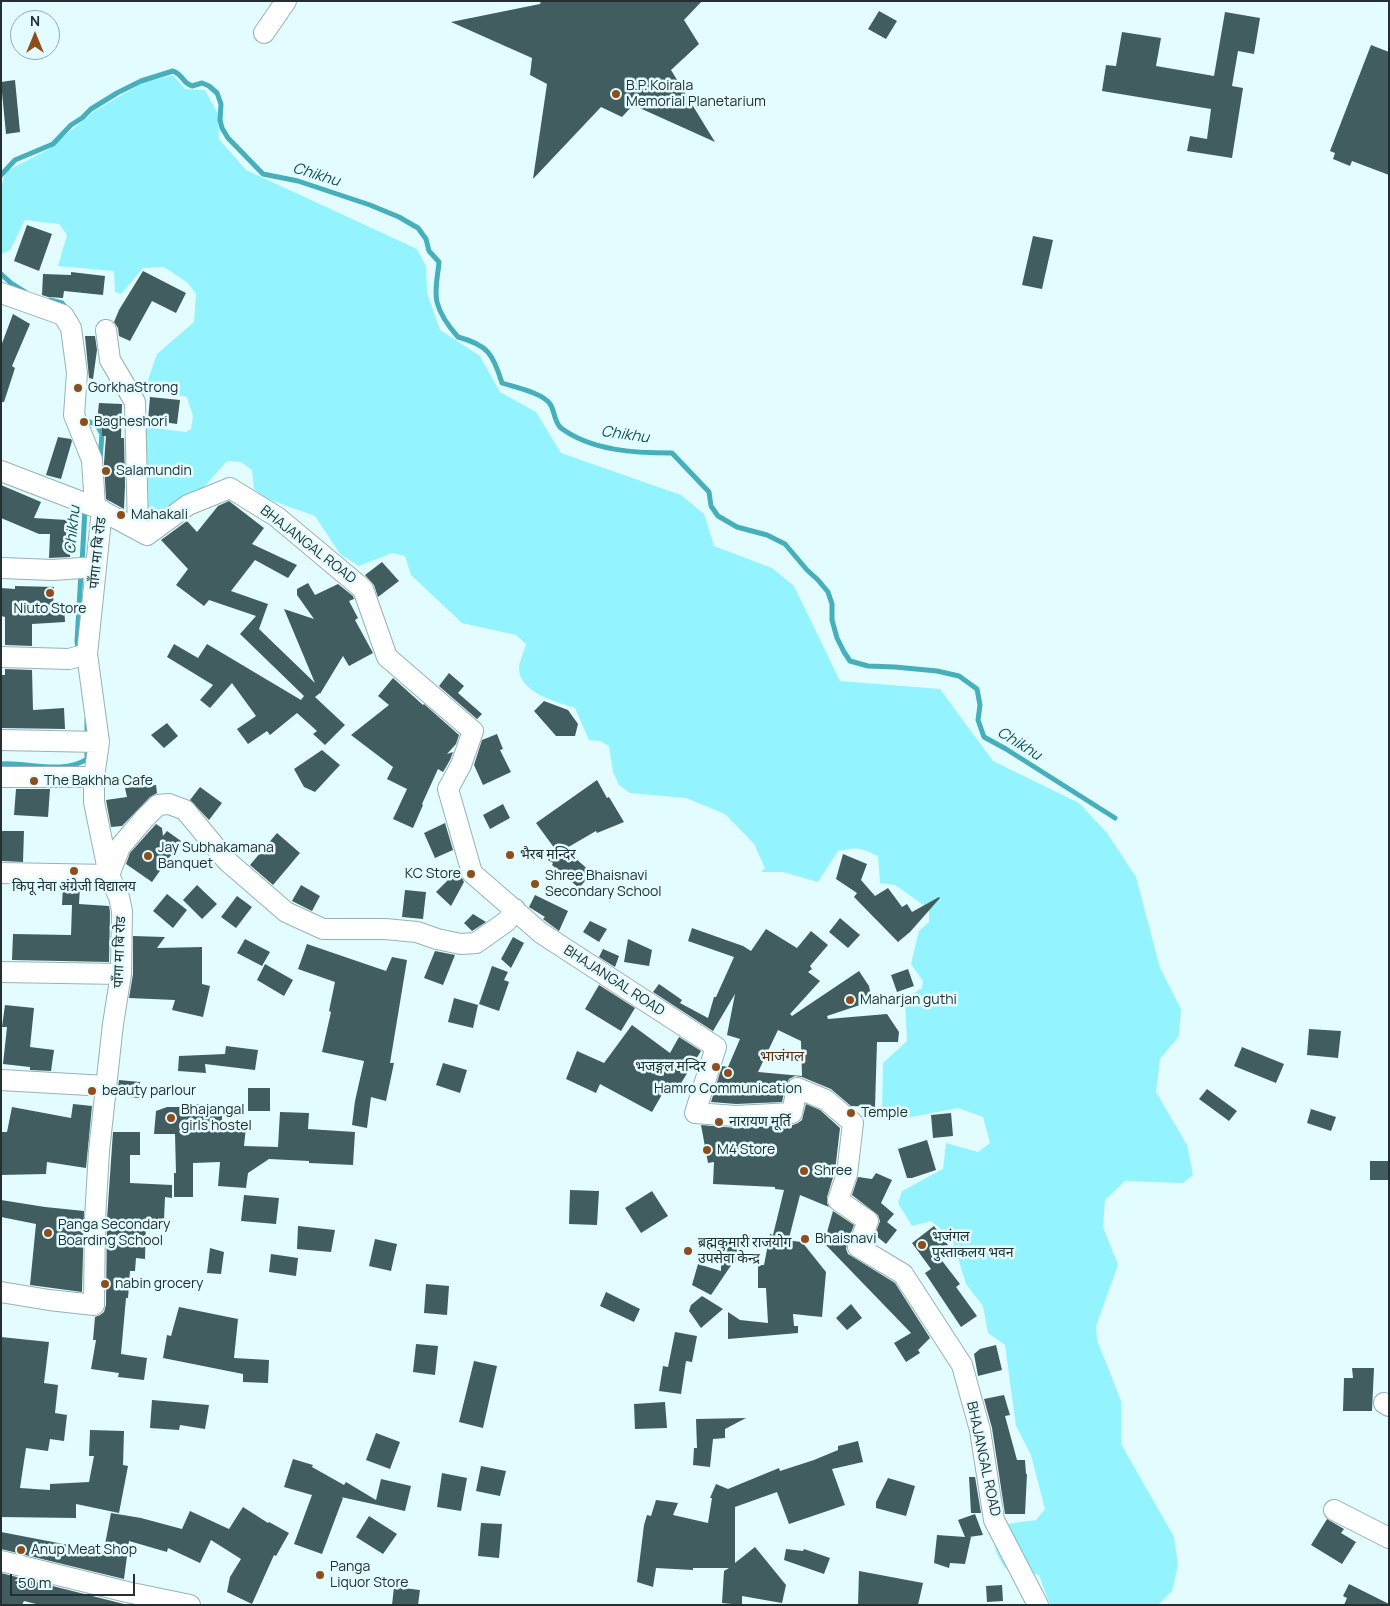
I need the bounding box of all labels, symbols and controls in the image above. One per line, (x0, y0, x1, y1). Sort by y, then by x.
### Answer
north arrow (10, 10, 60, 60)
text: N (30, 11, 40, 30)
place label: B.P. Koirala Memorial Planetarium (626, 78, 766, 110)
marker: B.P. Koirala Memorial Planetarium (610, 88, 622, 100)
water label: Chikhu (290, 159, 342, 191)
place label: GorkhaStrong (88, 380, 178, 396)
marker: GorkhaStrong (72, 382, 84, 394)
place label: Bagheshori (94, 414, 167, 430)
marker: Bagheshori (78, 416, 90, 428)
water label: Chikhu (600, 423, 650, 447)
place label: Salamundin (116, 463, 192, 479)
marker: Salamundin (100, 465, 112, 477)
street label: BHAJANGAL ROAD (257, 502, 359, 588)
water label: Chikhu (62, 505, 84, 555)
place label: Mahakali (131, 507, 188, 523)
marker: Mahakali (115, 509, 127, 521)
street label: पाँगा मा बि रोड (86, 516, 110, 590)
marker: Niuto Store (44, 587, 56, 599)
place label: Niuto Store (14, 601, 86, 617)
water label: Chikhu (994, 724, 1044, 764)
place label: The Bakhha Cafe (44, 773, 153, 789)
marker: The Bakhha Cafe (28, 775, 40, 787)
place label: Jay Subhakamana Banquet (158, 840, 274, 872)
place label: भैरब मन्दिर (520, 847, 576, 863)
marker: भैरब मन्दिर (504, 849, 516, 861)
marker: Jay Subhakamana Banquet (142, 850, 154, 862)
marker: किपू नेवा अंग्रेजी विद्यालय (68, 865, 80, 877)
place label: KC Store (405, 866, 461, 882)
marker: KC Store (465, 868, 477, 880)
place label: Shree Bhaisnavi Secondary School (545, 868, 662, 900)
marker: Shree Bhaisnavi Secondary School (529, 878, 541, 890)
place label: किपू नेवा अंग्रेजी विद्यालय (12, 879, 136, 895)
street label: पाँगा मा बि रोड (110, 916, 130, 988)
street label: BHAJANGAL ROAD (560, 942, 668, 1020)
place label: Maharjan guthi (860, 992, 957, 1008)
marker: Maharjan guthi (844, 994, 856, 1006)
district label: भाजंगल (760, 1048, 804, 1066)
place label: भजङ्गल मन्दिर (635, 1059, 706, 1075)
marker: भजङ्गल मन्दिर (710, 1061, 722, 1073)
marker: Hamro Communication (722, 1067, 734, 1079)
place label: Hamro Communication (654, 1081, 802, 1097)
place label: beauty parlour (102, 1083, 196, 1099)
marker: beauty parlour (86, 1085, 98, 1097)
place label: Bhajangal girls hostel (181, 1102, 252, 1134)
place label: Temple (861, 1105, 908, 1121)
marker: Temple (845, 1107, 857, 1119)
marker: Bhajangal girls hostel (165, 1112, 177, 1124)
place label: नारायण मूर्ति (729, 1114, 791, 1130)
marker: नारायण मूर्ति (713, 1116, 725, 1128)
place label: M4 Store (717, 1142, 775, 1158)
marker: M4 Store (701, 1144, 713, 1156)
place label: Shree (814, 1163, 852, 1179)
marker: Shree (798, 1165, 810, 1177)
place label: Panga Secondary Boarding School (58, 1217, 170, 1250)
marker: Panga Secondary Boarding School (42, 1227, 54, 1239)
place label: भजंगल पुस्ताकलय भवन (932, 1229, 1014, 1262)
place label: Bhaisnavi (815, 1231, 876, 1247)
marker: Bhaisnavi (799, 1233, 811, 1245)
place label: ब्रह्मकुमारी राजयोग उपसेवा केन्द्र (698, 1235, 791, 1268)
marker: भजंगल पुस्ताकलय भवन (916, 1239, 928, 1251)
marker: ब्रह्मकुमारी राजयोग उपसेवा केन्द्र (682, 1245, 694, 1257)
place label: nabin grocery (115, 1276, 203, 1292)
marker: nabin grocery (99, 1278, 111, 1290)
street label: BHAJANGAL ROAD (963, 1400, 1003, 1518)
place label: Anup Meat Shop (31, 1542, 137, 1558)
marker: Anup Meat Shop (15, 1544, 27, 1556)
place label: Panga Liquor Store (330, 1559, 408, 1591)
scale bar (12, 1564, 138, 1596)
marker: Panga Liquor Store (314, 1569, 326, 1581)
text: 50 m (18, 1572, 52, 1593)

